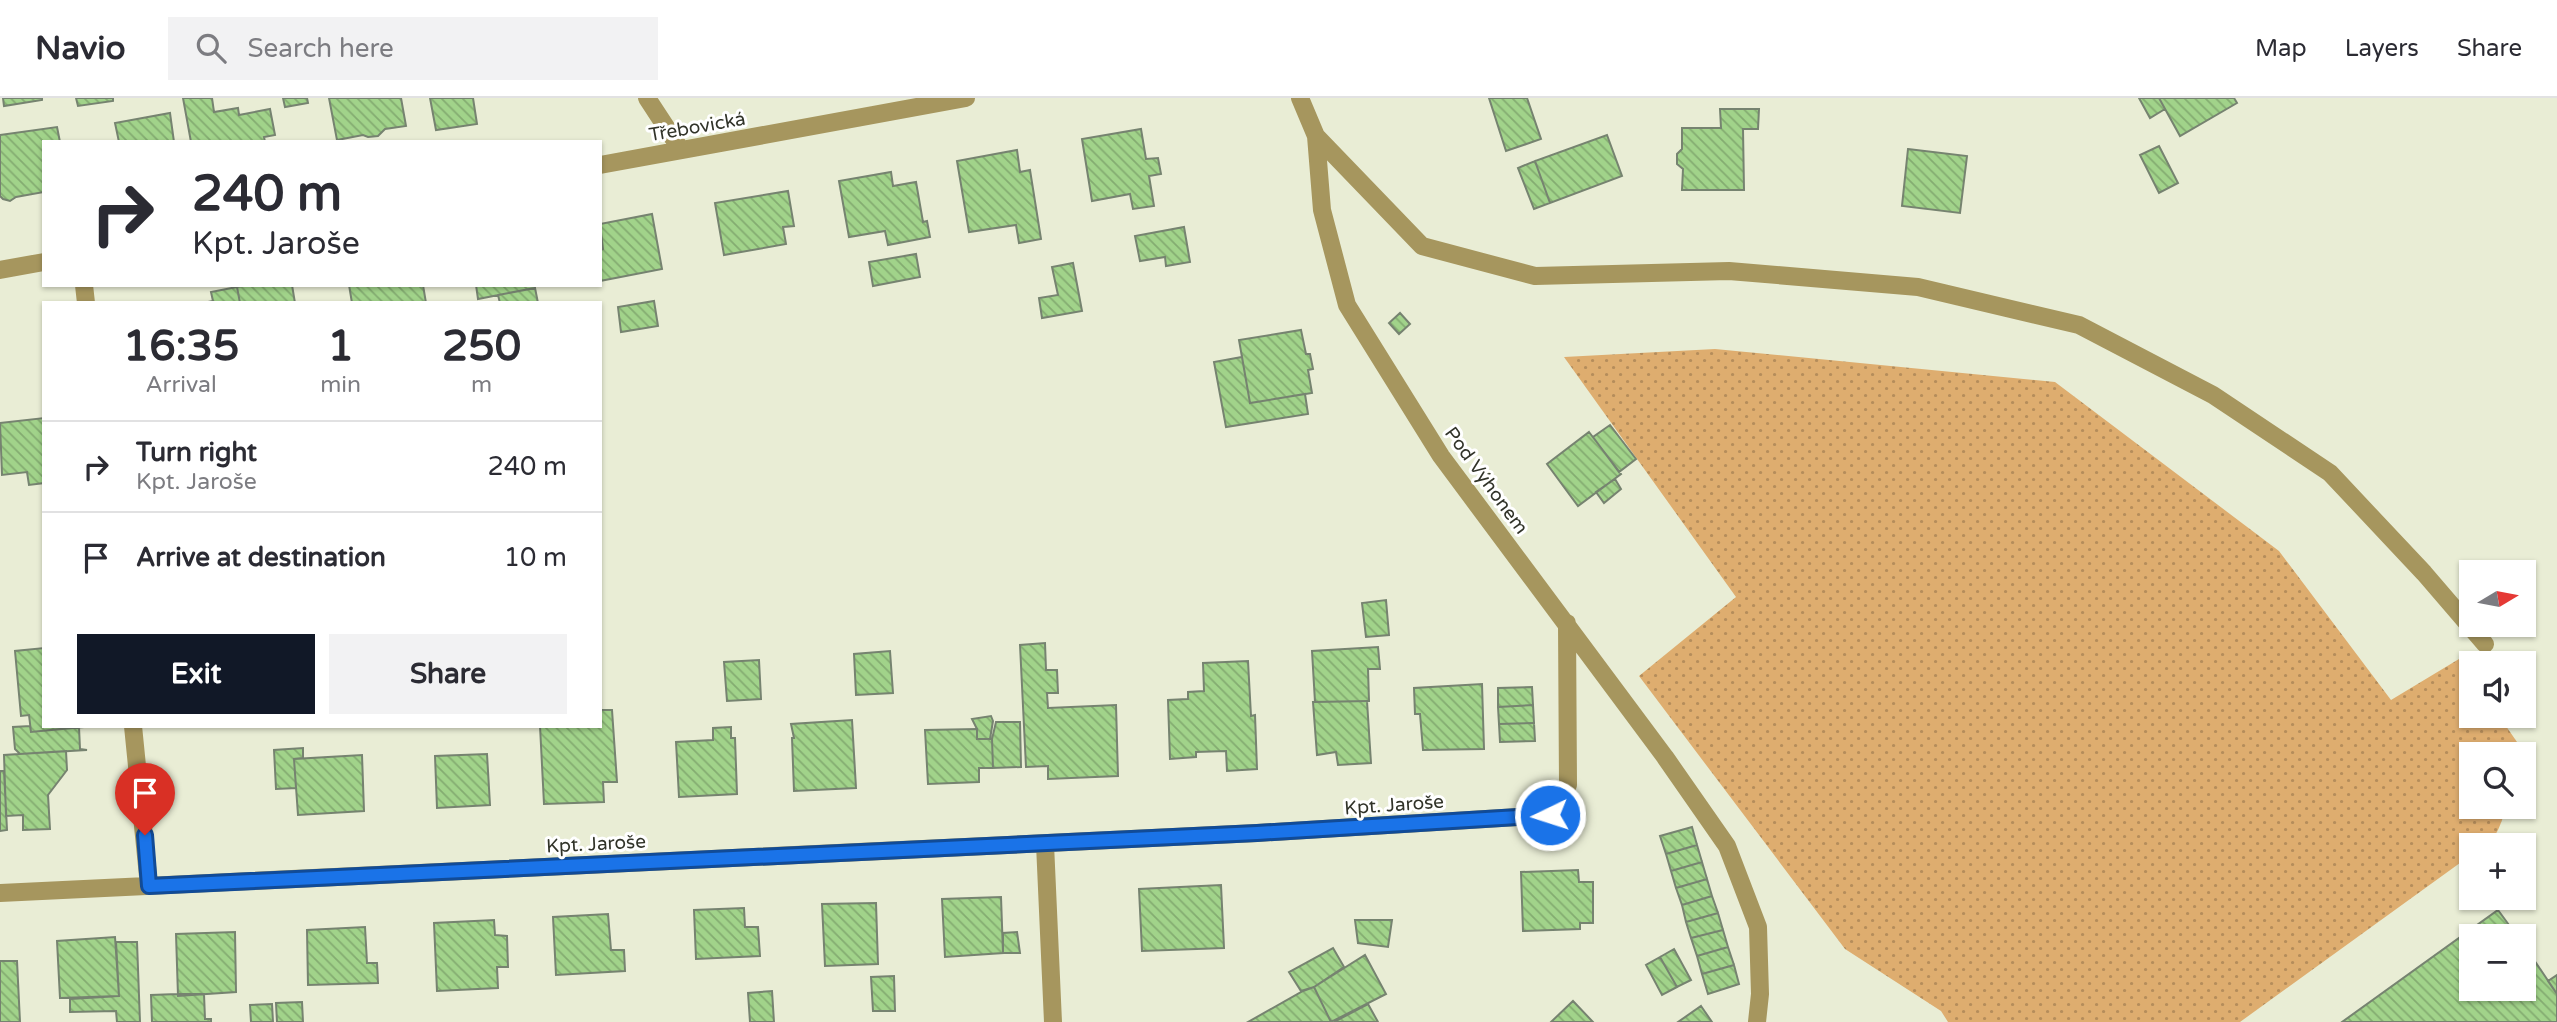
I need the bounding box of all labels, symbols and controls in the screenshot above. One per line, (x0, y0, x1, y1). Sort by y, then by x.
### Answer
search box (168, 17, 658, 80)
text: Navio (35, 29, 126, 68)
icon: search (192, 29, 230, 67)
text: Search here (248, 33, 394, 64)
text: Map (2255, 34, 2307, 63)
text: Layers (2345, 34, 2419, 63)
text: Share (2457, 34, 2522, 63)
street label: Třebovická (647, 108, 747, 146)
text: 240 m (192, 165, 342, 224)
icon: right (77, 168, 168, 259)
text: Kpt. Jaroše (192, 225, 360, 263)
text: 16:35 (123, 321, 239, 372)
text: 1 (327, 321, 354, 372)
text: 250 (442, 321, 521, 372)
text: Arrival (146, 371, 217, 399)
text: min (320, 371, 361, 399)
text: m (471, 371, 492, 399)
street label: Pod Výhonem (1440, 423, 1532, 538)
text: Turn right (136, 437, 257, 468)
icon: right (77, 448, 115, 486)
text: 240 m (487, 451, 567, 482)
text: Kpt. Jaroše (136, 468, 257, 496)
icon: arrive (77, 539, 115, 577)
text: Arrive at destination (136, 542, 386, 573)
text: 10 m (504, 542, 567, 573)
north arrow (2459, 560, 2536, 637)
map controls (2459, 560, 2536, 1001)
button: Exit (77, 634, 315, 714)
button: Share (329, 634, 567, 714)
button: sound (2459, 651, 2536, 728)
button: search (2459, 742, 2536, 819)
pin (115, 763, 175, 835)
icon: arrive (126, 774, 164, 812)
position arrow (1513, 778, 1587, 852)
street label: Kpt. Jaroše (1344, 791, 1445, 819)
street label: Kpt. Jaroše (546, 830, 646, 858)
button: + (2459, 833, 2536, 910)
button: − (2459, 924, 2536, 1001)

